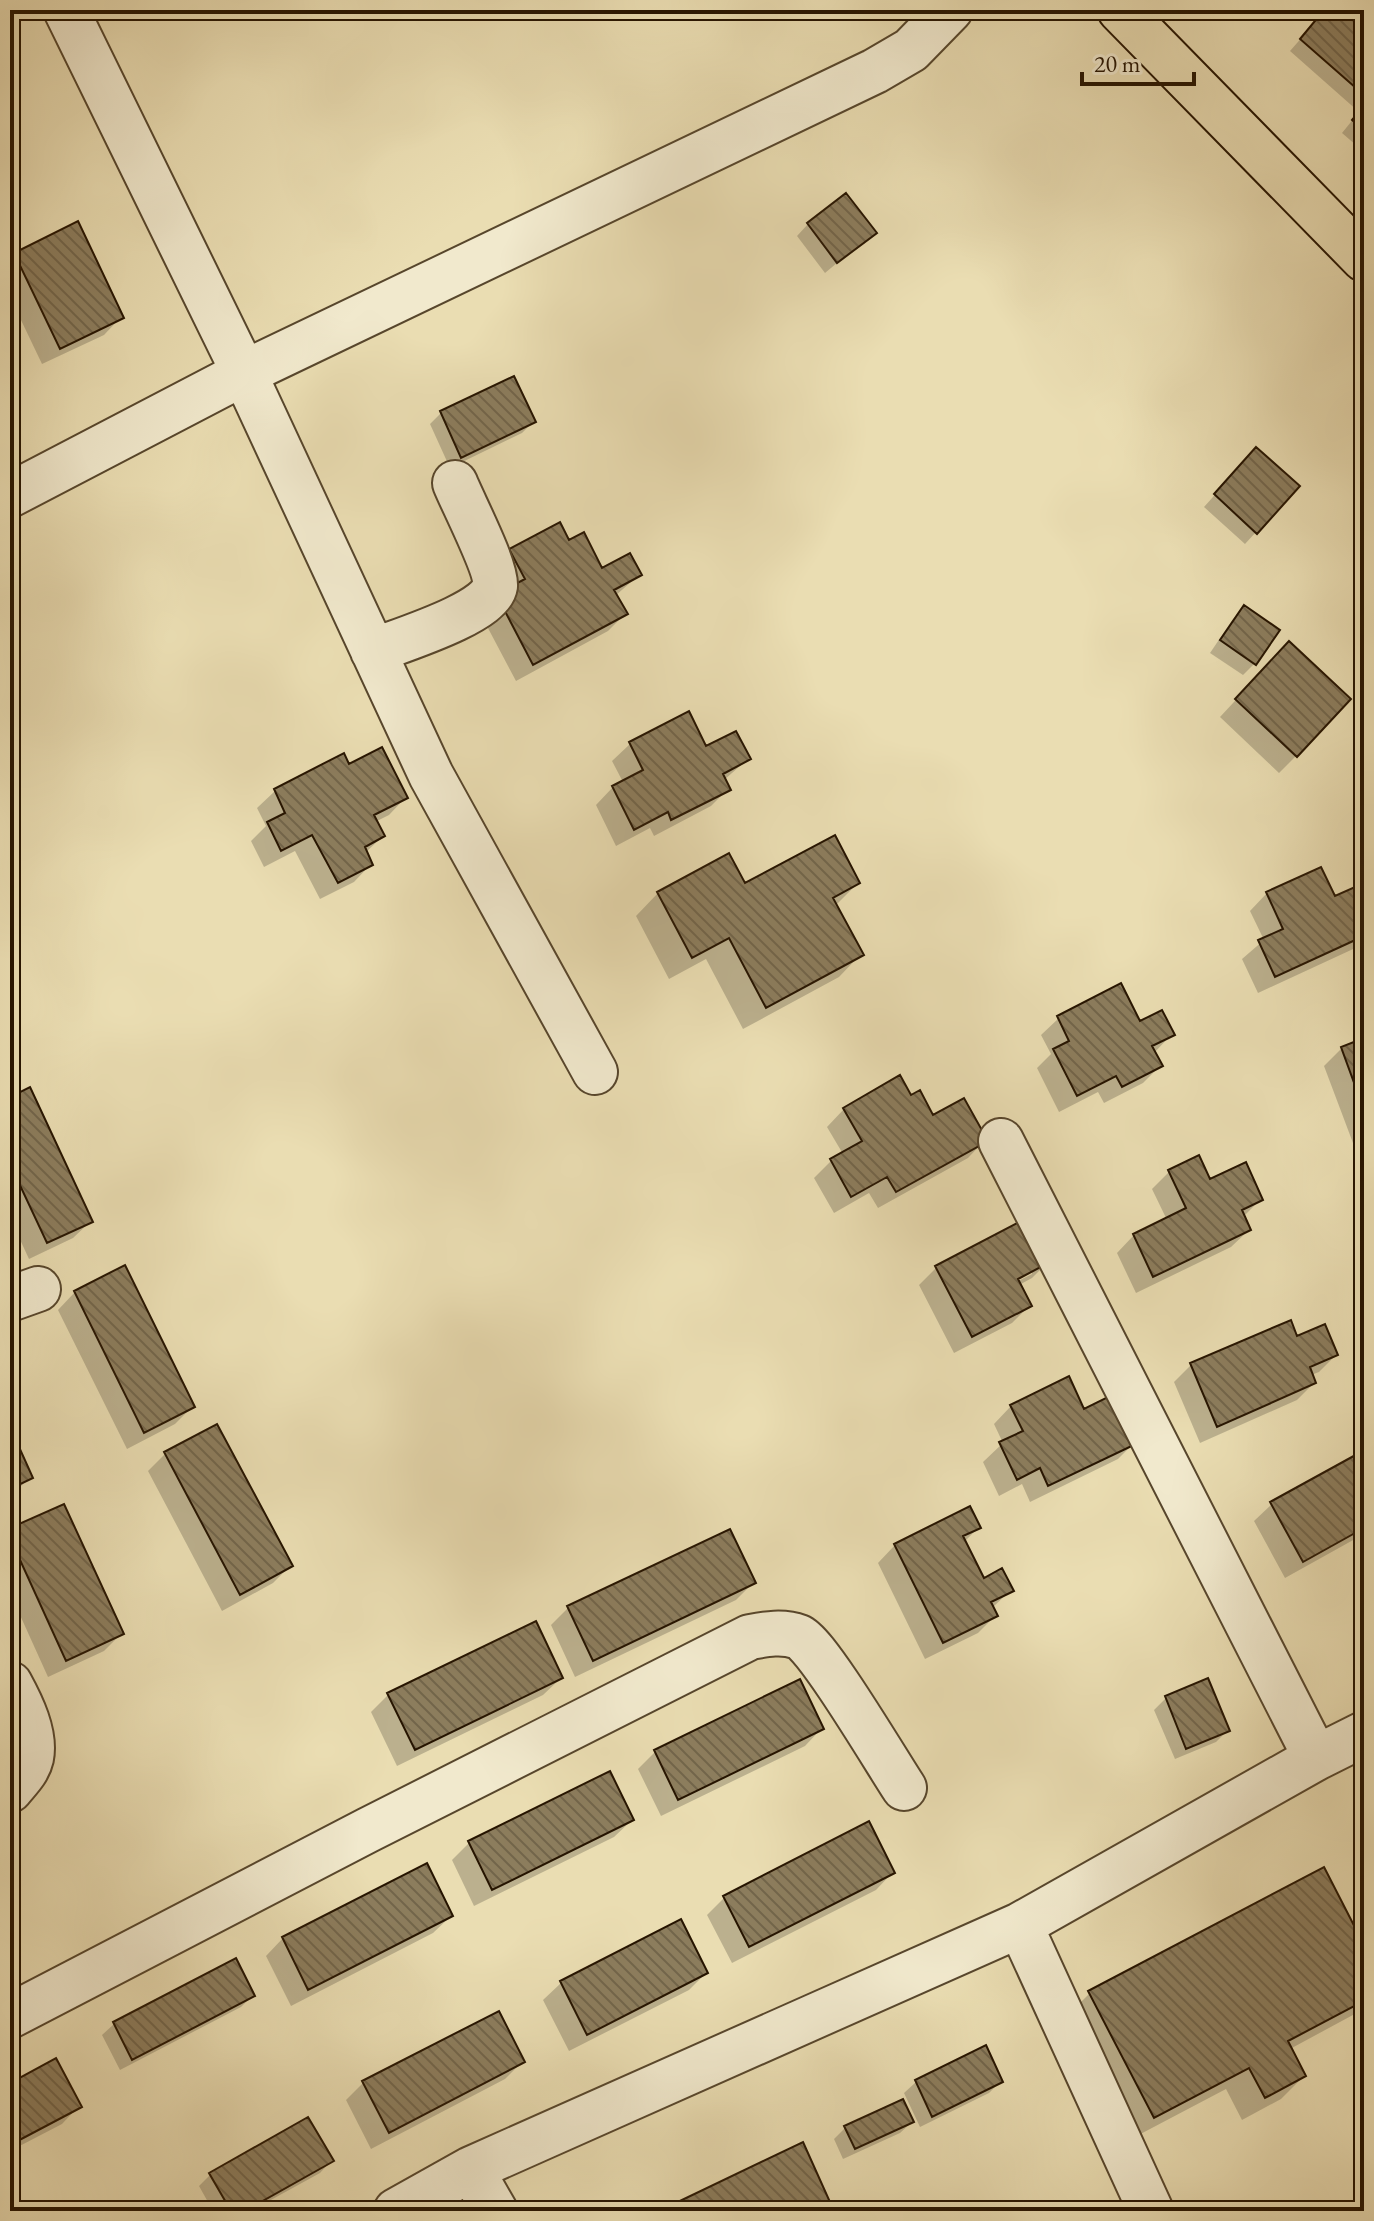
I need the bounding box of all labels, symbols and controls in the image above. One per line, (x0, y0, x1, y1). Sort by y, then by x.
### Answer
scale bar (1082, 36, 1194, 86)
text: 20 m (1094, 48, 1141, 79)

